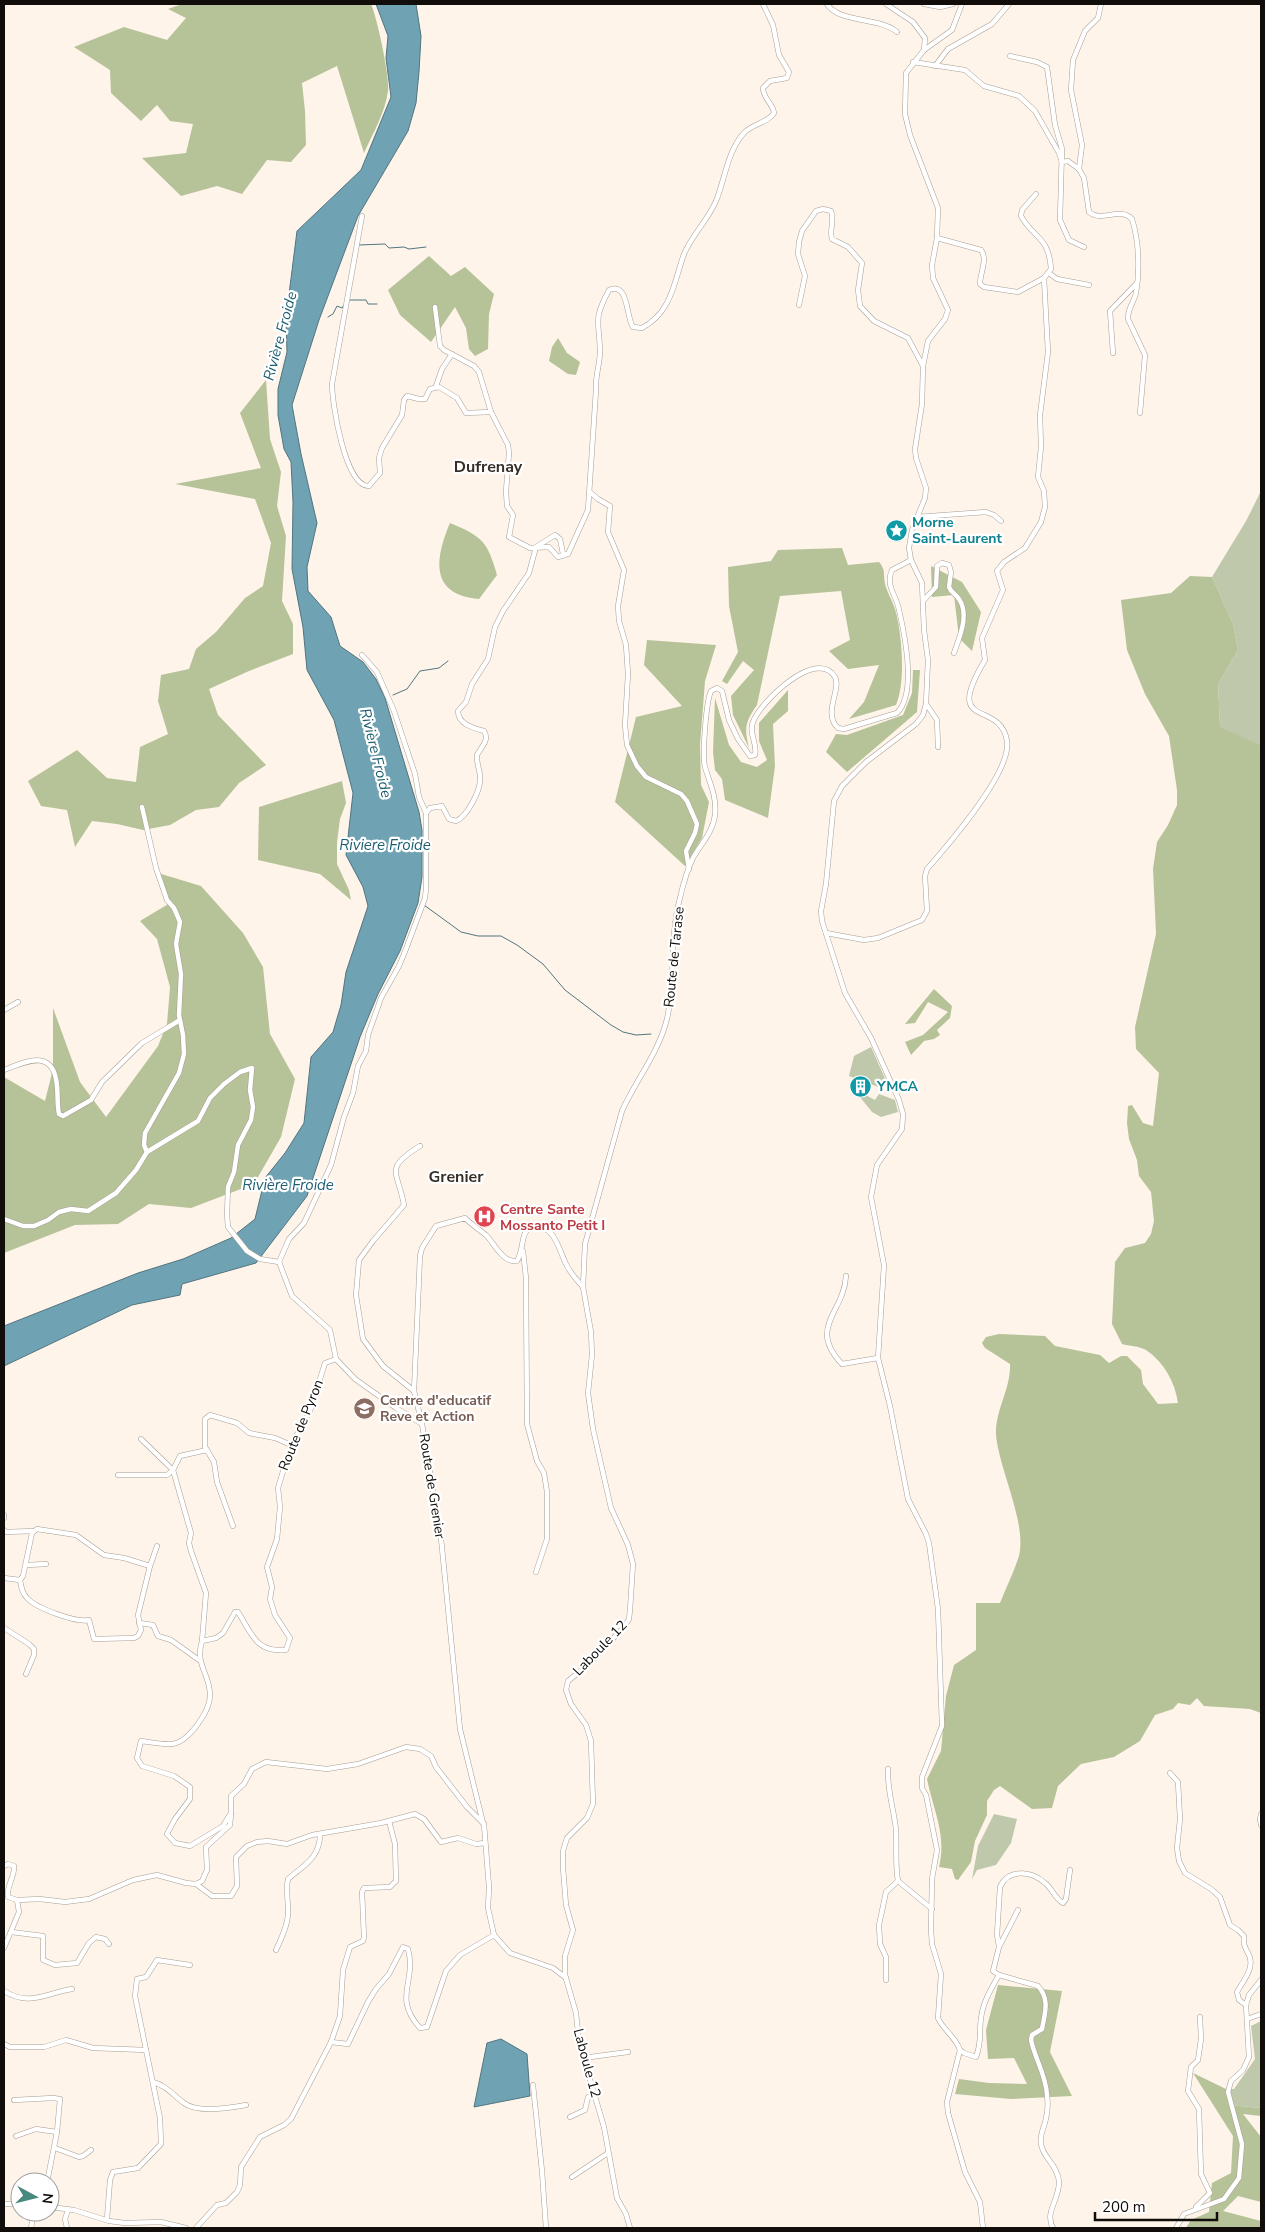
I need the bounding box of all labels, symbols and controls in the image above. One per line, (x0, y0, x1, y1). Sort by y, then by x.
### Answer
water label: Rivière Froide (258, 289, 302, 383)
district label: Dufrenay (454, 456, 523, 478)
place label: Morne Saint-Laurent (912, 513, 1002, 548)
place icon: Morne Saint-Laurent (884, 518, 908, 542)
water label: Rivière Froide (355, 706, 397, 800)
water label: Riviere Froide (339, 835, 431, 855)
street label: Route de Tarase (659, 906, 689, 1008)
building icon: YMCA (849, 1074, 873, 1098)
place label: YMCA (876, 1077, 919, 1096)
district label: Grenier (429, 1166, 484, 1188)
water label: Rivière Froide (242, 1175, 334, 1195)
place label: Centre Sante Mossanto Petit I (500, 1200, 605, 1235)
hospital icon: Centre Sante Mossanto Petit I (472, 1205, 496, 1229)
street label: Route de Pyron (274, 1377, 328, 1473)
place label: Centre d'educatif Reve et Action (380, 1391, 492, 1426)
school or university icon: Centre d'educatif Reve et Action (352, 1396, 376, 1420)
street label: Route de Grenier (414, 1432, 450, 1540)
street label: Laboule 12 (569, 1616, 631, 1680)
street label: Laboule 12 (569, 2026, 605, 2100)
north arrow (10, 2172, 60, 2222)
scale bar (1095, 2190, 1218, 2222)
text: N (37, 2192, 57, 2205)
text: 200 m (1102, 2197, 1146, 2217)

